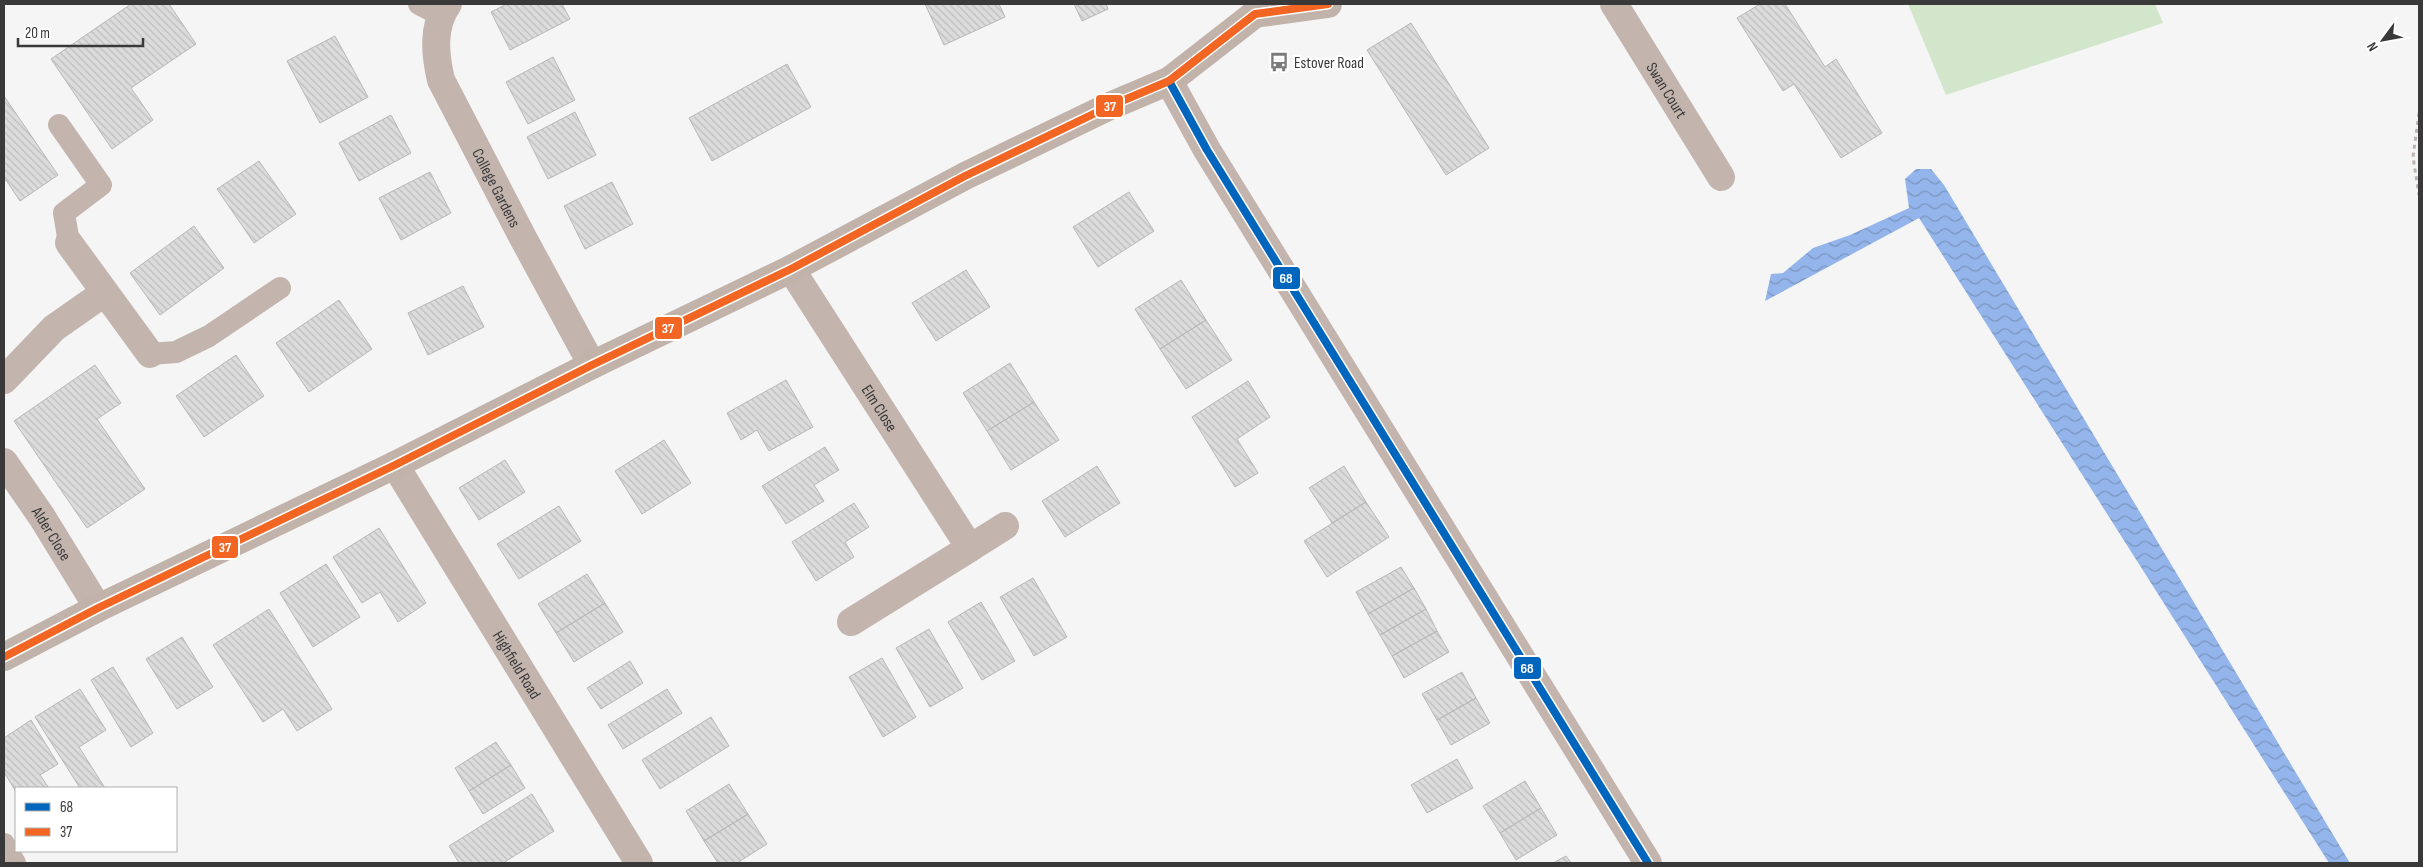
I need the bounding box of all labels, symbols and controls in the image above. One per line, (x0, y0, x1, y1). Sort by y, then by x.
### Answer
scale bar (18, 15, 142, 47)
north arrow (2358, 15, 2408, 65)
text: 20 m (25, 24, 50, 43)
text: N (2363, 39, 2382, 54)
bus stop icon: Estover Road (1268, 51, 1290, 73)
place label: Estover Road (1294, 54, 1364, 73)
street label: Swan Court (1641, 59, 1690, 122)
line badge: 37 (1095, 94, 1124, 118)
text: 37 (1104, 98, 1117, 115)
street label: College Gardens (467, 146, 524, 231)
line badge: 68 (1272, 266, 1301, 290)
text: 68 (1279, 270, 1293, 287)
line badge: 37 (654, 316, 683, 340)
text: 37 (662, 320, 675, 337)
street label: Elm Close (857, 382, 901, 436)
street label: Alder Close (26, 503, 75, 565)
line badge: 37 (211, 535, 239, 559)
text: 37 (219, 539, 232, 556)
street label: Highfield Road (488, 628, 544, 703)
line badge: 68 (1513, 656, 1542, 680)
text: 68 (1520, 660, 1534, 677)
legend (15, 787, 178, 852)
text: 68 (60, 798, 73, 817)
text: 37 (60, 823, 72, 842)

